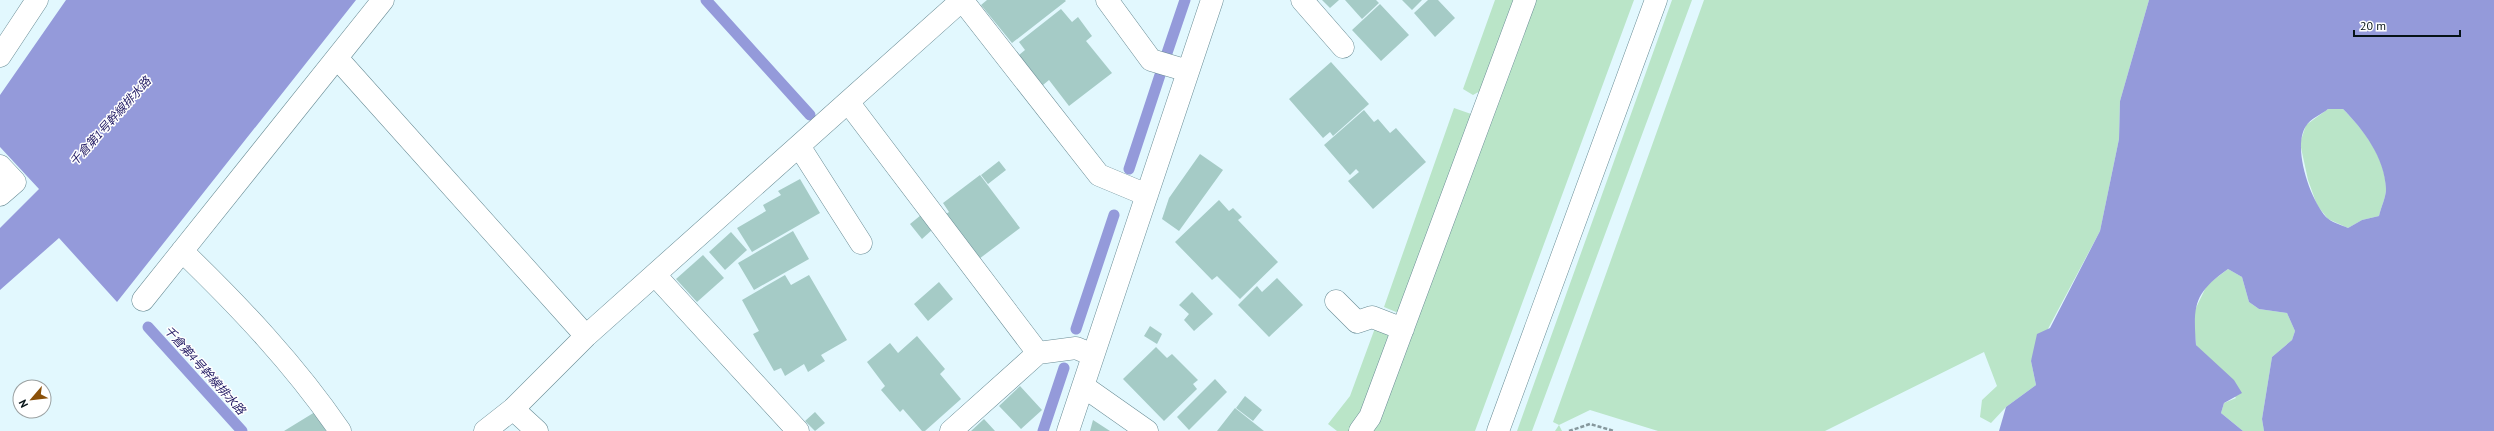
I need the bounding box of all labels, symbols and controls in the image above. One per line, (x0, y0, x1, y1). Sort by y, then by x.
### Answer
scale bar (2354, 12, 2460, 38)
text: 20 m (2360, 18, 2386, 33)
water label: 千倉第1号幹線排水路 (66, 73, 154, 168)
water label: 千倉第4号幹線排水路 (161, 323, 249, 418)
north arrow (12, 379, 52, 419)
text: N (15, 397, 31, 410)

